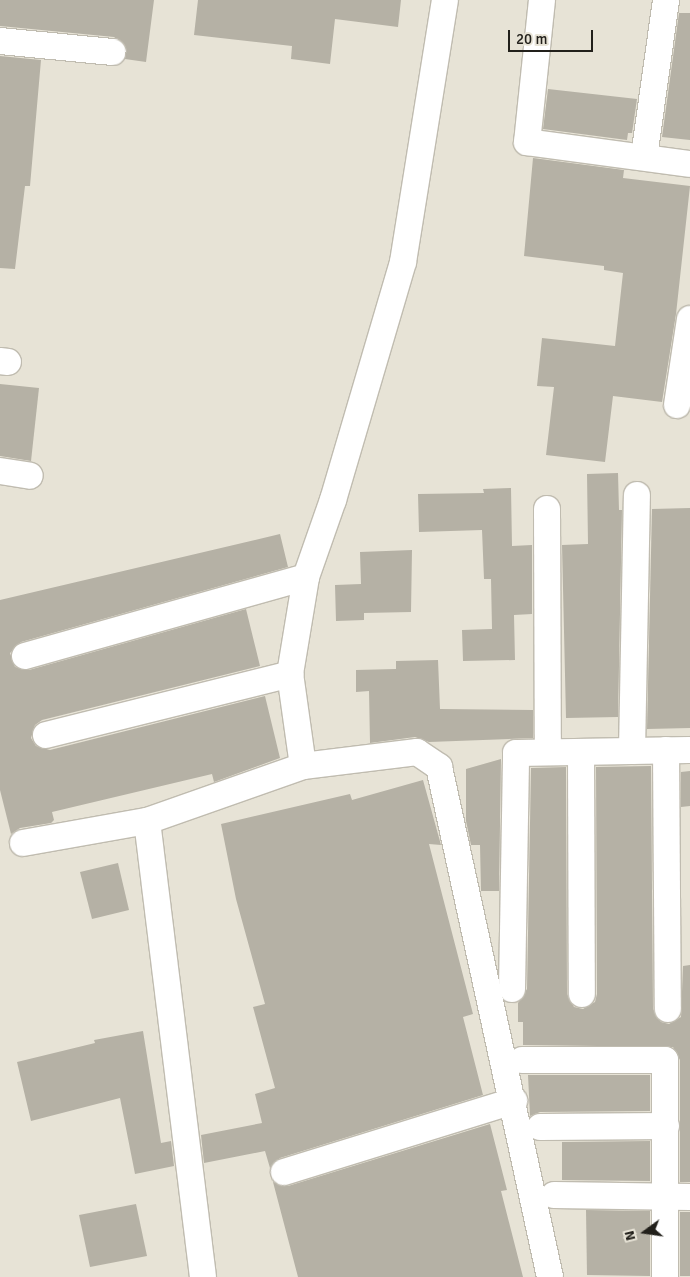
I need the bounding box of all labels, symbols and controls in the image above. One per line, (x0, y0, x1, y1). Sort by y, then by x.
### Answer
scale bar (510, 20, 595, 52)
text: 20 m (516, 30, 547, 48)
north arrow (620, 1207, 670, 1257)
text: N (621, 1229, 639, 1243)

